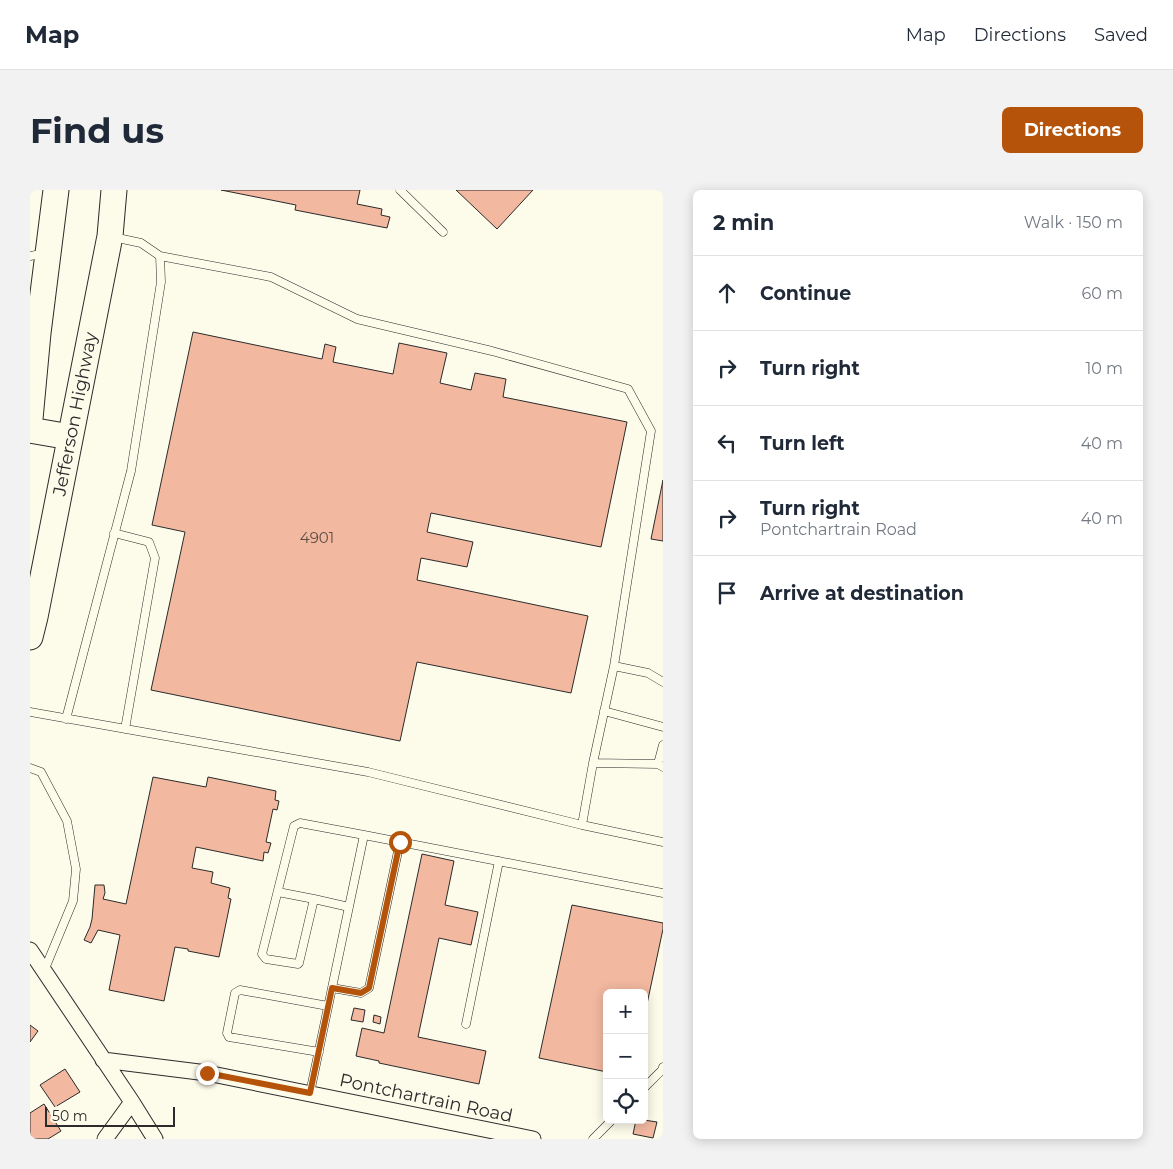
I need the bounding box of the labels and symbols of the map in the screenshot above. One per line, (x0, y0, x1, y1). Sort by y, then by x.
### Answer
street label: Jefferson Highway (48, 330, 102, 499)
house number: 4901 (300, 528, 334, 547)
route start (389, 831, 412, 854)
route end (196, 1062, 219, 1085)
street label: Pontchartrain Road (337, 1069, 515, 1127)
scale bar (45, 1104, 175, 1127)

